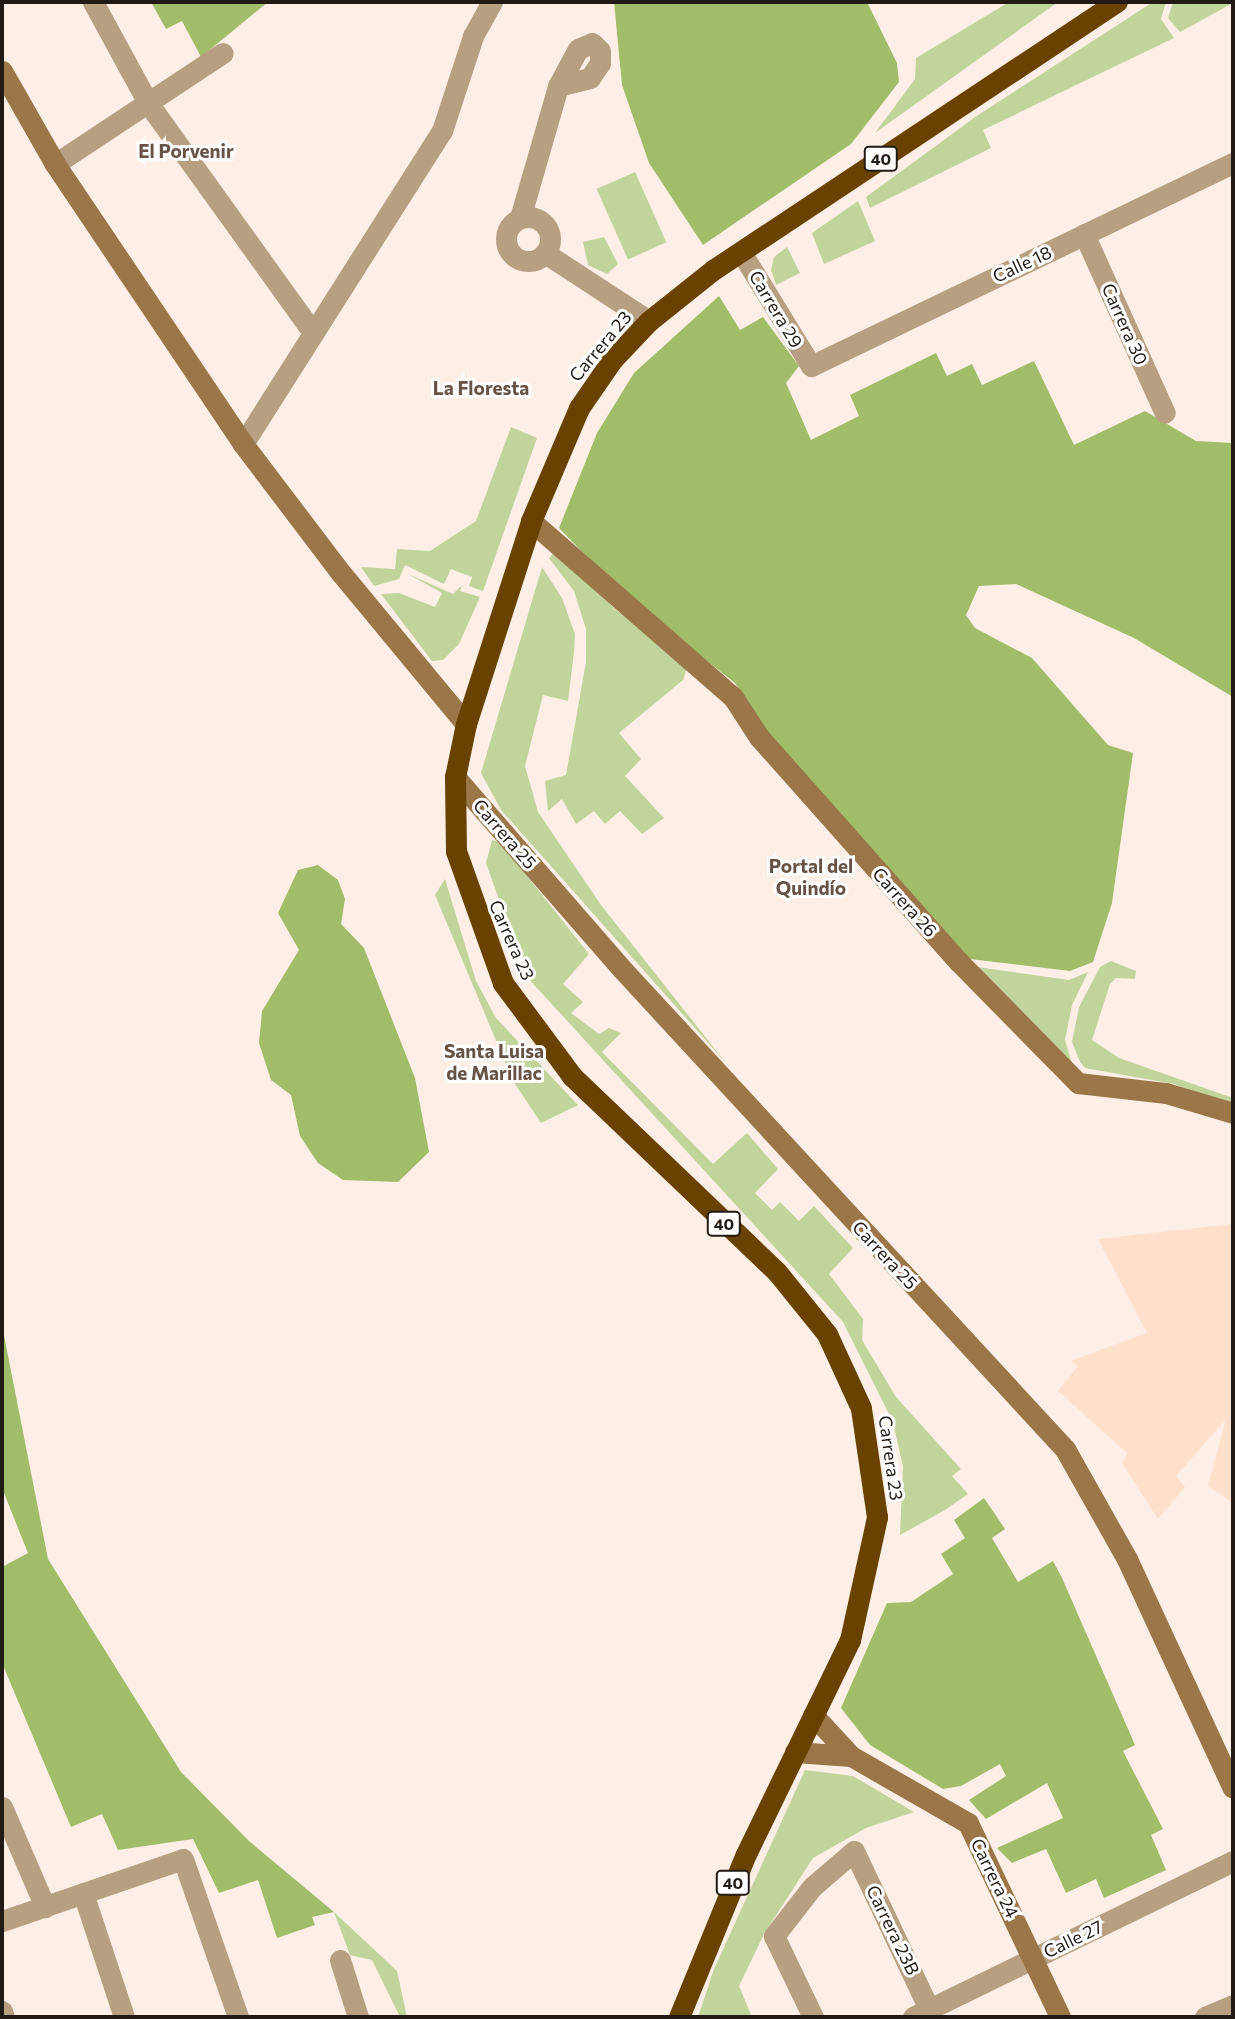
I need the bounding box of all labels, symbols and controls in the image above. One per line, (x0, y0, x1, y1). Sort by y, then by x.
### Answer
district label: El Porvenir (138, 140, 234, 162)
road number: 40 (864, 146, 898, 172)
street label: Calle 18 (989, 241, 1055, 287)
street label: Carrera 29 (745, 267, 807, 351)
street label: Carrera 30 (1097, 280, 1153, 368)
street label: Carrera 23 (564, 306, 636, 386)
district label: La Floresta (433, 377, 529, 399)
street label: Carrera 25 (469, 795, 541, 873)
district label: Portal del Quindío (769, 855, 853, 899)
street label: Carrera 26 (868, 863, 942, 941)
street label: Carrera 23 (485, 897, 539, 983)
district label: Santa Luisa de Marillac (444, 1040, 544, 1084)
road number: 40 (706, 1212, 742, 1236)
street label: Carrera 25 (848, 1216, 922, 1294)
street label: Carrera 23 (874, 1414, 908, 1502)
street label: Carrera 24 (967, 1835, 1023, 1921)
road number: 40 (716, 1870, 750, 1896)
street label: Carrera 23B (862, 1882, 924, 1978)
street label: Calle 27 (1040, 1915, 1106, 1963)

